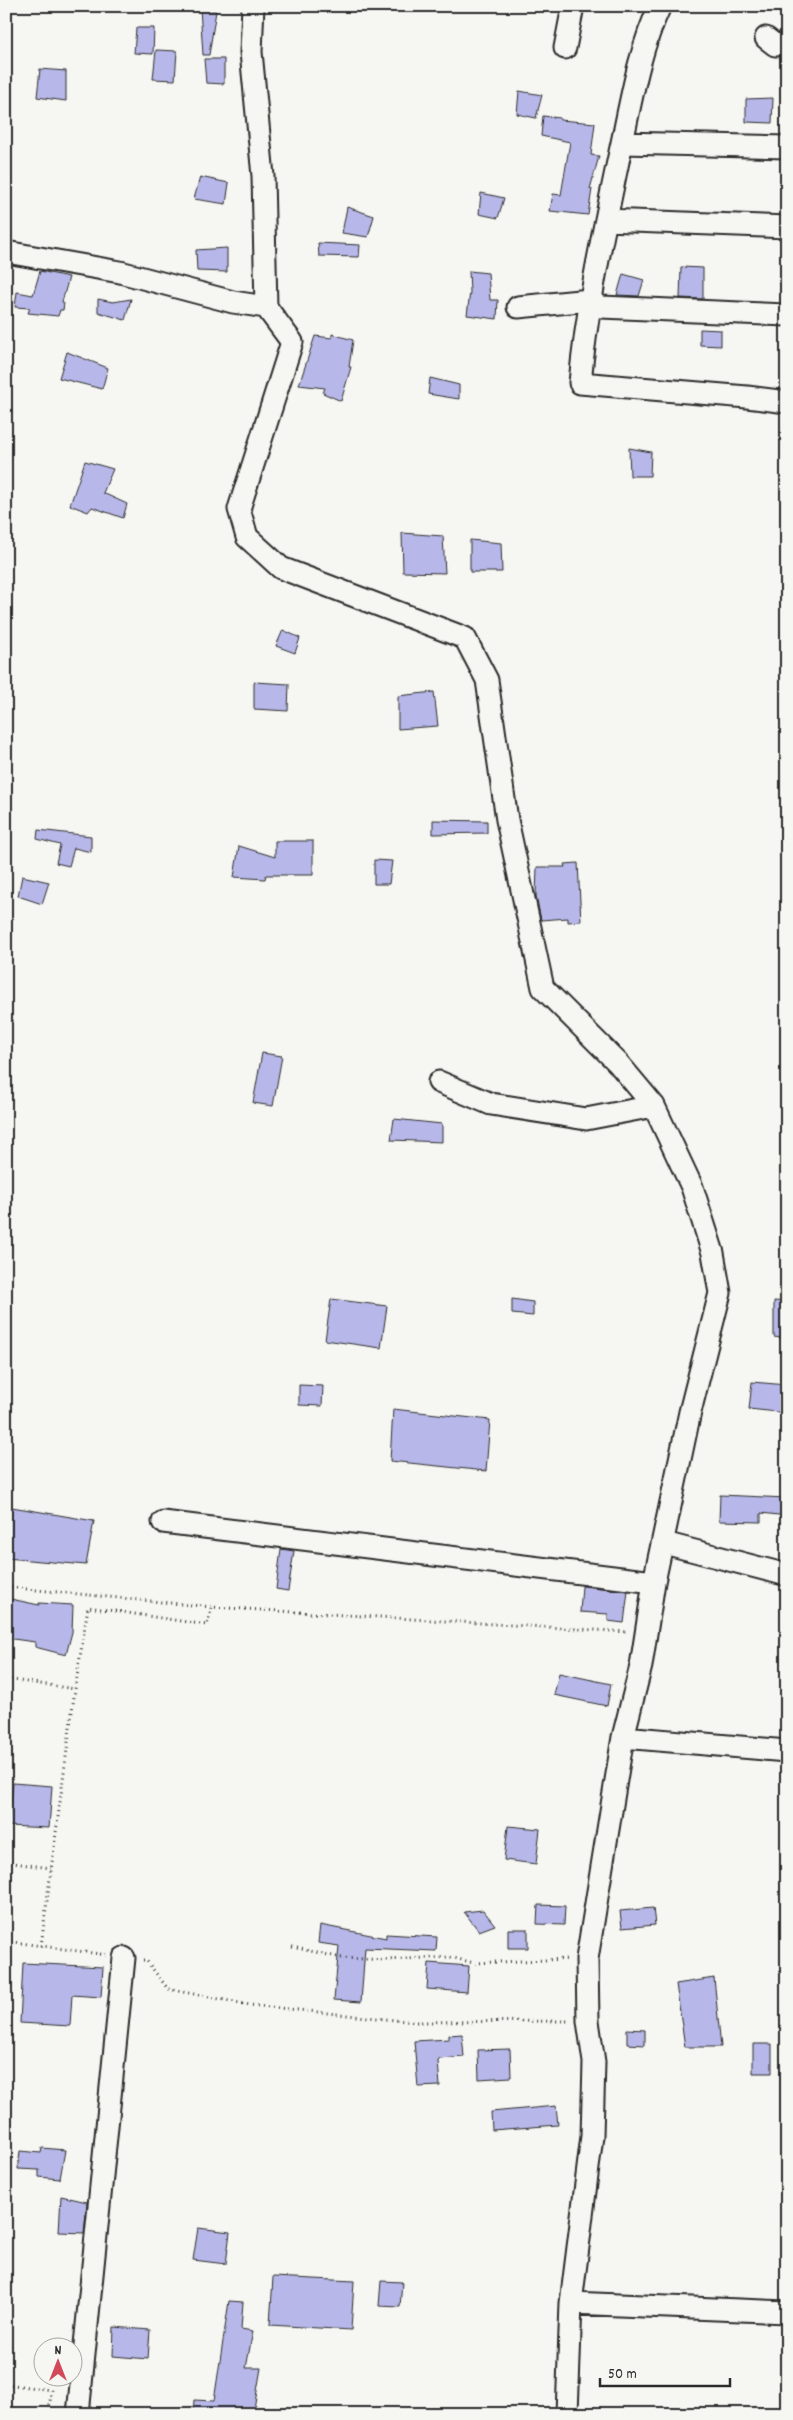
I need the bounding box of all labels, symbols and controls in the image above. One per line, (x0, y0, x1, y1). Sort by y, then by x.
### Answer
north arrow (32, 2338, 82, 2388)
text: N (55, 2341, 62, 2361)
scale bar (600, 2355, 730, 2387)
text: 50 m (608, 2364, 637, 2386)

